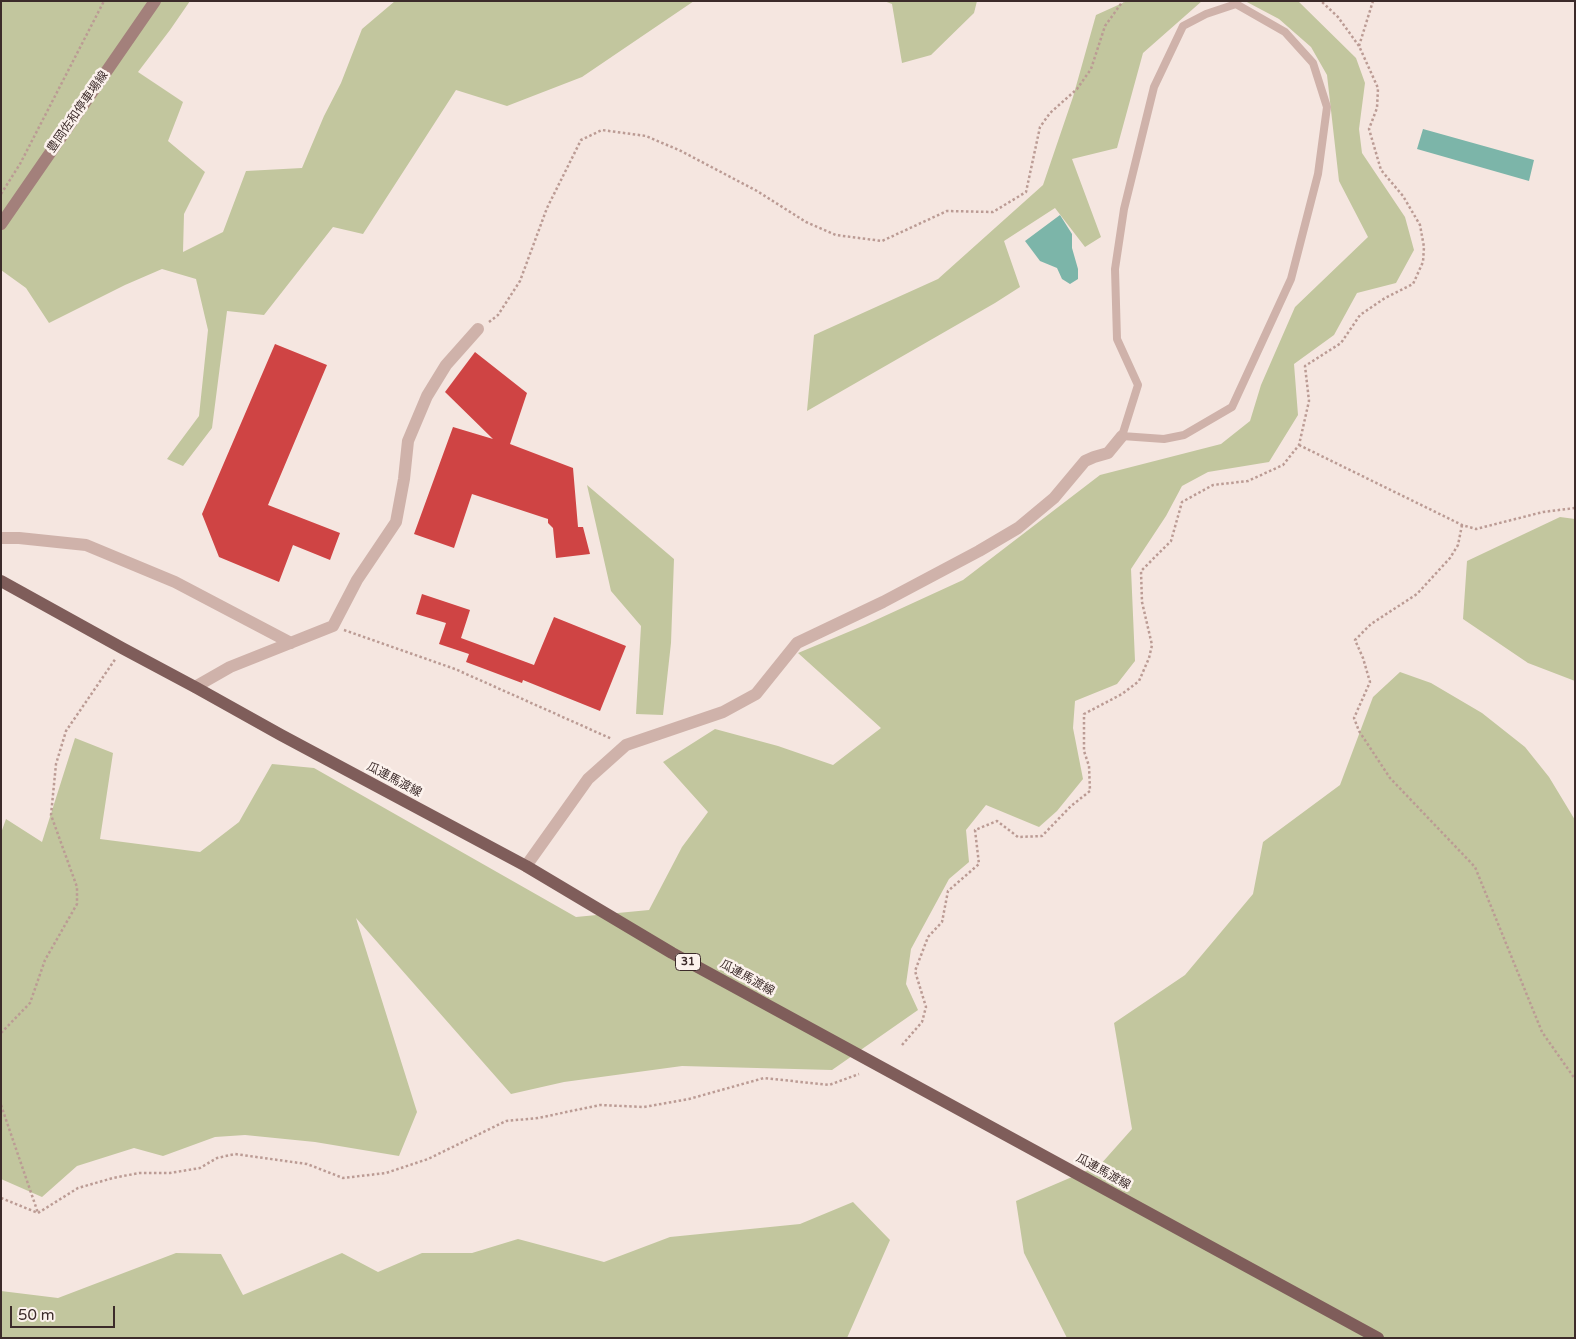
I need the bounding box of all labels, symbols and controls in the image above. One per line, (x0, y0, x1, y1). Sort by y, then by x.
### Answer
street label: 豊岡佐和停車場線 (45, 69, 111, 155)
street label: 瓜連馬渡線 (364, 760, 424, 800)
road number: 31 (676, 954, 700, 970)
street label: 瓜連馬渡線 (717, 957, 777, 999)
street label: 瓜連馬渡線 (1073, 1151, 1133, 1193)
scale bar (12, 1296, 118, 1328)
text: 50 m (18, 1306, 55, 1324)

